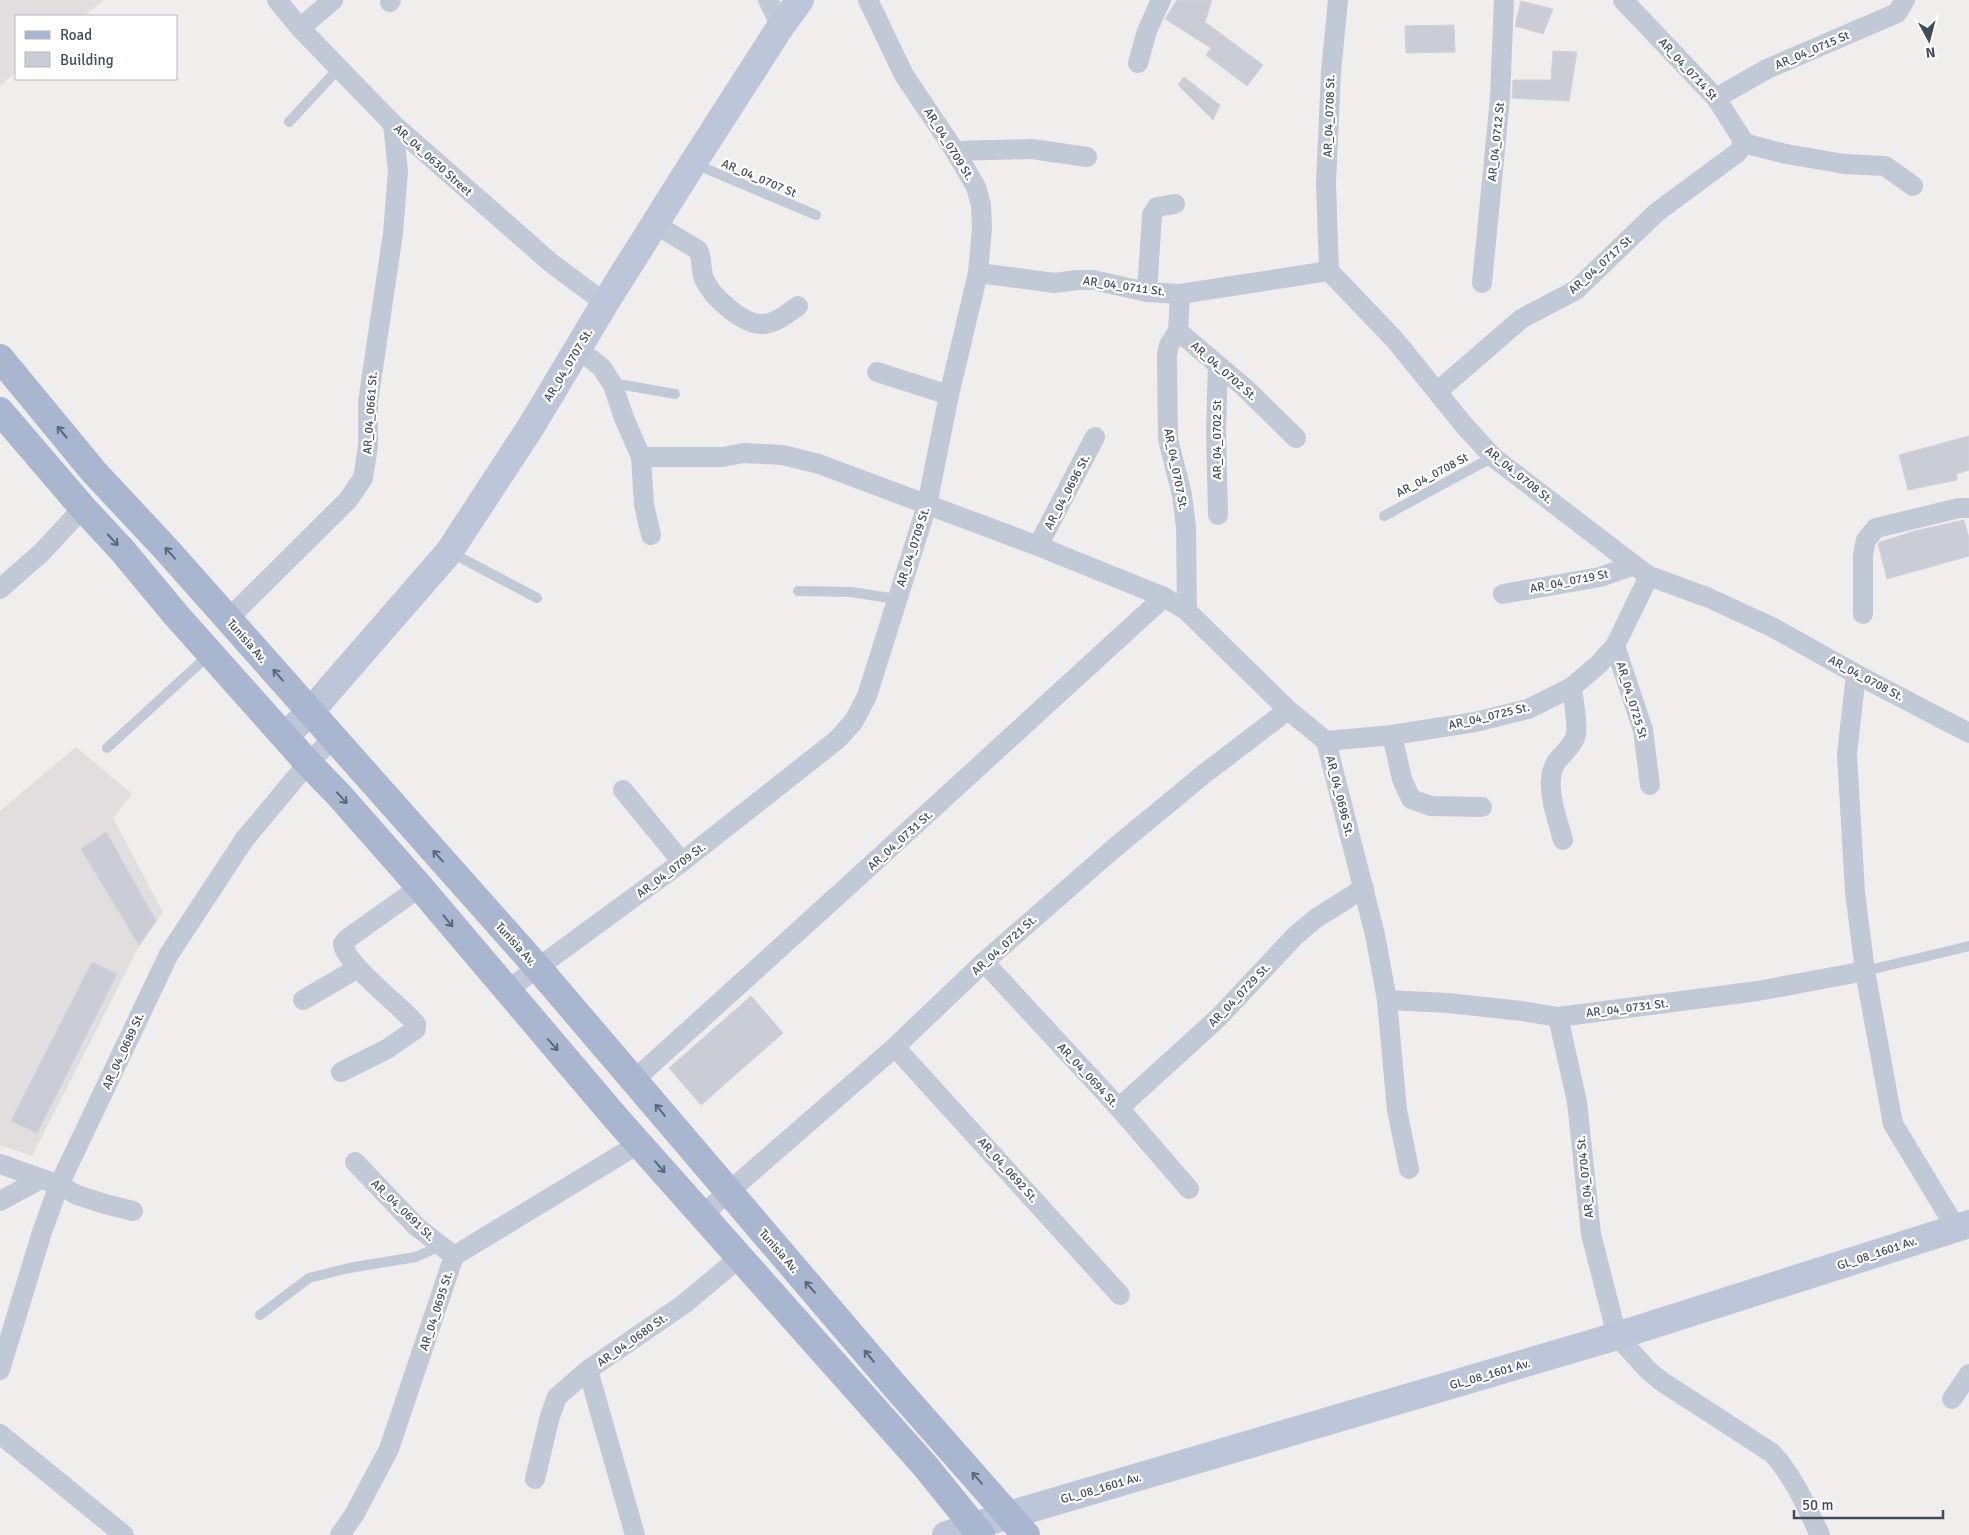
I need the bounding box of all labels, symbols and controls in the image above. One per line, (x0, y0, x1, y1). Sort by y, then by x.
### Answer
legend (15, 15, 178, 80)
north arrow (1904, 15, 1954, 65)
text: Road (60, 26, 92, 44)
street label: AR_04_0715 St (1773, 28, 1852, 73)
street label: AR_04_0714 St (1655, 35, 1720, 104)
text: N (1925, 43, 1936, 61)
text: Building (60, 51, 114, 69)
street label: AR_04_0708 St. (1321, 74, 1338, 158)
street label: AR_04_0712 St (1485, 102, 1508, 182)
street label: AR_04_0709 St. (920, 105, 977, 183)
street label: AR_04_0630 Street (390, 121, 475, 199)
street label: AR_04_0707 St (719, 156, 798, 201)
street label: AR_04_0717 St (1566, 233, 1635, 298)
street label: AR_04_0711 St. (1082, 273, 1166, 300)
street label: AR_04_0707 St. (541, 326, 596, 405)
street label: AR_04_0702 St. (1188, 339, 1260, 404)
street label: AR_04_0661 St. (360, 371, 381, 455)
street label: AR_04_0702 St (1210, 400, 1225, 480)
one-way arrow (56, 426, 67, 439)
street label: AR_04_0707 St. (1160, 427, 1191, 511)
street label: AR_04_0708 St. (1482, 444, 1556, 507)
street label: AR_04_0708 St (1394, 450, 1471, 501)
street label: AR_04_0696 St. (1041, 452, 1093, 532)
street label: AR_04_0709 St. (894, 505, 933, 589)
one-way arrow (107, 533, 119, 546)
one-way arrow (164, 547, 176, 560)
street label: AR_04_0719 St (1529, 567, 1610, 596)
street label: Tunisia Av. (223, 616, 270, 666)
street label: AR_04_0708 St. (1826, 652, 1906, 704)
street label: AR_04_0725 St (1613, 660, 1650, 740)
one-way arrow (272, 669, 283, 682)
street label: AR_04_0725 St. (1447, 700, 1531, 733)
street label: AR_04_0696 St. (1322, 754, 1357, 838)
one-way arrow (336, 791, 348, 804)
street label: AR_04_0731 St. (865, 807, 936, 874)
street label: AR_04_0709 St. (634, 839, 709, 901)
one-way arrow (432, 850, 444, 863)
street label: AR_04_0721 St. (969, 912, 1040, 979)
one-way arrow (442, 914, 453, 927)
street label: Tunisia Av. (492, 919, 539, 969)
street label: AR_04_0729 St. (1205, 960, 1274, 1030)
street label: AR_04_0731 St. (1585, 996, 1669, 1021)
street label: AR_04_0689 St. (99, 1011, 148, 1092)
one-way arrow (547, 1038, 558, 1051)
street label: AR_04_0694 St. (1054, 1040, 1121, 1111)
one-way arrow (654, 1104, 665, 1117)
street label: AR_04_0692 St. (974, 1135, 1041, 1206)
street label: AR_04_0704 St. (1574, 1135, 1597, 1219)
one-way arrow (654, 1160, 665, 1173)
street label: AR_04_0691 St. (368, 1176, 438, 1245)
street label: Tunisia Av. (755, 1226, 802, 1276)
street label: GL_08_1601 Av. (1835, 1233, 1919, 1273)
street label: AR_04_0695 St. (417, 1269, 456, 1353)
one-way arrow (805, 1281, 816, 1294)
street label: AR_04_0680 St. (594, 1311, 671, 1370)
one-way arrow (864, 1350, 875, 1363)
street label: GL_08_1601 Av. (1448, 1356, 1532, 1393)
street label: GL_08_1601 Av. (1059, 1470, 1143, 1507)
one-way arrow (972, 1472, 983, 1485)
scale bar (1794, 1488, 1943, 1520)
text: 50 m (1802, 1496, 1833, 1514)

